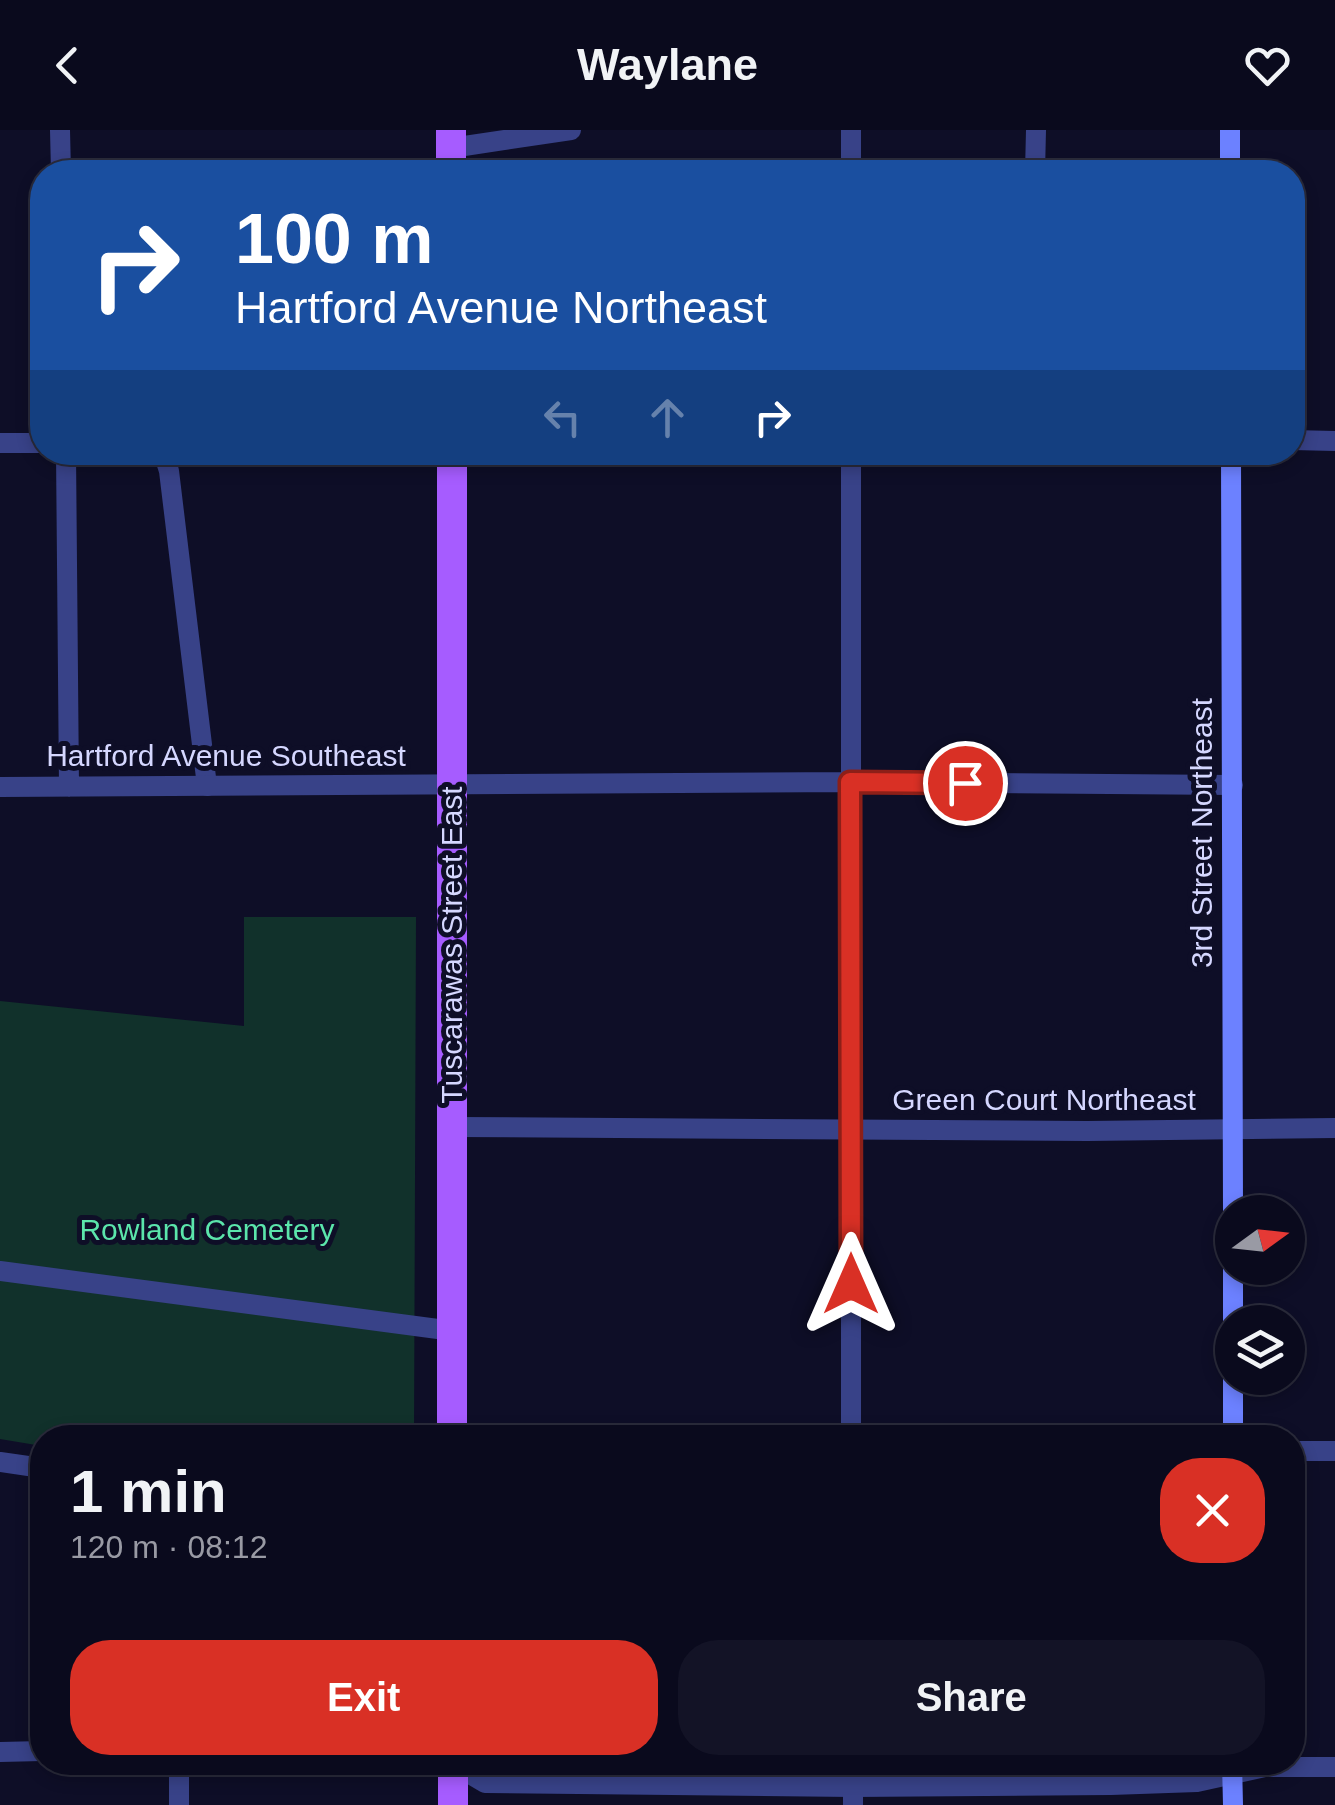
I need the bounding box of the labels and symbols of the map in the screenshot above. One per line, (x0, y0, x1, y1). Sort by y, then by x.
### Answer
street label: 3rd Street Northeast (1185, 697, 1218, 968)
street label: Hartford Avenue Southeast (46, 739, 407, 772)
pin (923, 741, 1008, 826)
street label: Tuscarawas Street East (435, 786, 468, 1104)
street label: Green Court Northeast (892, 1083, 1196, 1116)
north arrow (1215, 1195, 1305, 1285)
park label: Rowland Cemetery (79, 1213, 335, 1246)
position arrow (799, 1232, 903, 1336)

